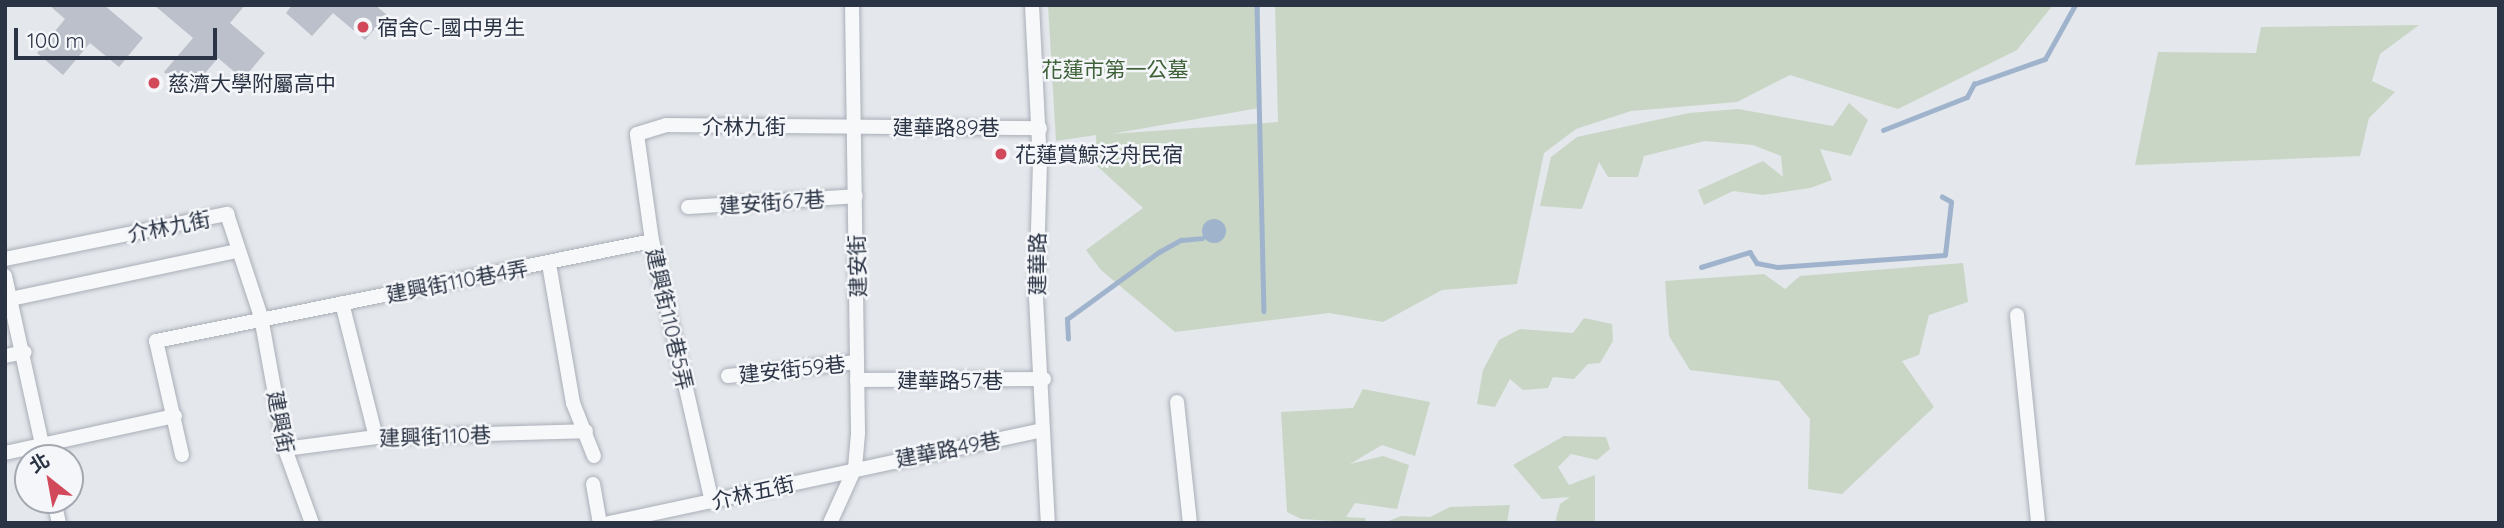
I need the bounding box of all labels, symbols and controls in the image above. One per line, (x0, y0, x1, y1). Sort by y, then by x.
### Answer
scale bar (18, 14, 220, 58)
place label: 宿舍C-國中男生 (377, 14, 525, 40)
marker: 宿舍C-國中男生 (355, 19, 371, 35)
text: 100 m (27, 27, 85, 53)
park label: 花蓮市第一公墓 (1042, 56, 1188, 82)
place label: 慈濟大學附屬高中 (168, 70, 336, 96)
marker: 慈濟大學附屬高中 (146, 75, 162, 91)
street label: 介林九街 (702, 113, 786, 139)
street label: 建華路89巷 (892, 114, 1000, 140)
place label: 花蓮賞鯨泛舟民宿 (1015, 141, 1183, 167)
marker: 花蓮賞鯨泛舟民宿 (993, 146, 1009, 162)
street label: 建安街67巷 (718, 186, 826, 218)
street label: 介林九街 (125, 206, 213, 246)
street label: 建華路 (1024, 233, 1050, 295)
street label: 建安街 (843, 234, 871, 298)
street label: 建興街110巷5弄 (641, 246, 699, 392)
street label: 建興街110巷4弄 (384, 255, 530, 307)
street label: 建安街59巷 (737, 351, 847, 387)
street label: 建華路57巷 (897, 367, 1003, 393)
street label: 建興街 (263, 389, 299, 455)
street label: 建興街110巷 (379, 421, 491, 451)
street label: 建華路49巷 (893, 426, 1003, 472)
north arrow (14, 444, 84, 514)
text: 北 (25, 448, 54, 478)
street label: 介林五街 (709, 470, 797, 514)

